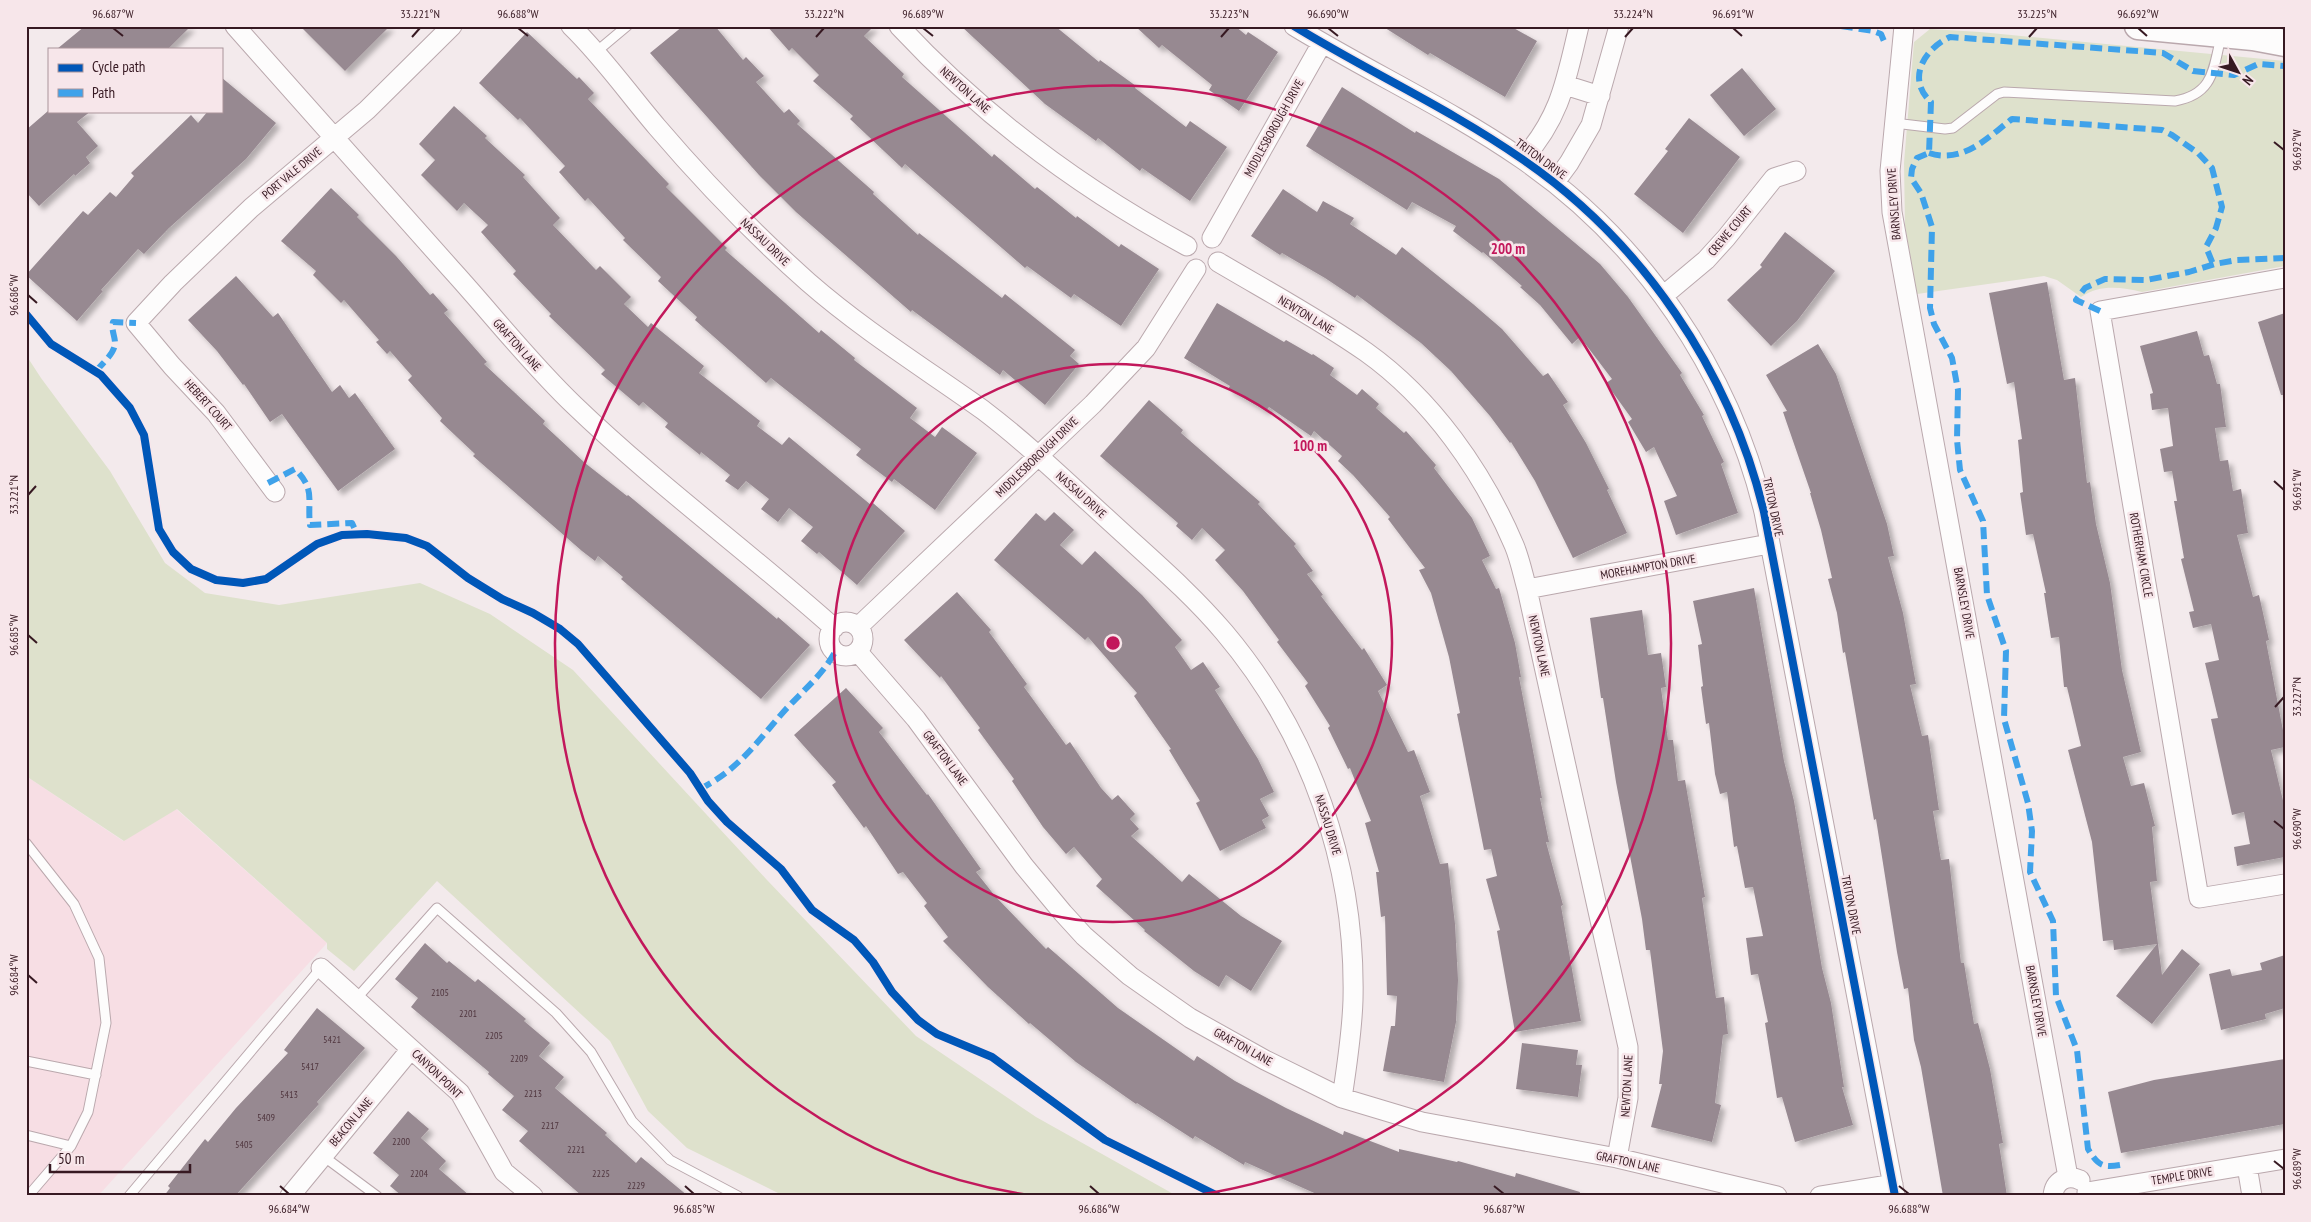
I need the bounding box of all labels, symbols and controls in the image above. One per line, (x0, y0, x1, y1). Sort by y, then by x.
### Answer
text: 96.687°W (92, 6, 134, 21)
text: 33.221°N (400, 6, 440, 21)
text: 96.688°W (497, 6, 539, 21)
text: 33.222°N (804, 6, 844, 21)
text: 96.689°W (902, 6, 944, 21)
text: 33.223°N (1209, 6, 1249, 21)
text: 96.690°W (1307, 6, 1349, 21)
text: 33.224°N (1613, 6, 1653, 21)
text: 96.691°W (1712, 6, 1754, 21)
text: 33.225°N (2017, 6, 2057, 21)
text: 96.692°W (2117, 6, 2159, 21)
legend (48, 48, 222, 112)
north arrow (2214, 48, 2264, 98)
text: Cycle path (92, 57, 145, 76)
street label: NEWTON LANE (937, 63, 994, 116)
text: N (2239, 72, 2257, 89)
street label: MIDDLESBOROUGH DRIVE (1241, 76, 1307, 179)
text: Path (92, 83, 115, 102)
text: 96.692°W (2289, 129, 2304, 171)
street label: TRITON DRIVE (1513, 135, 1570, 182)
street label: PORT VALE DRIVE (259, 143, 325, 202)
street label: BARNSLEY DRIVE (1884, 168, 1903, 241)
street label: CREWE COURT (1704, 202, 1755, 259)
street label: NASSAU DRIVE (738, 215, 793, 269)
text: 200 m (1491, 239, 1525, 258)
text: 96.686°W (6, 274, 21, 316)
street label: NEWTON LANE (1276, 292, 1337, 337)
street label: GRAFTON LANE (490, 316, 545, 374)
street label: HEBERT COURT (181, 376, 236, 434)
street label: MIDDLESBOROUGH DRIVE (992, 413, 1081, 500)
text: 100 m (1293, 436, 1327, 455)
street label: NASSAU DRIVE (1053, 468, 1110, 521)
text: 96.691°W (2289, 469, 2304, 511)
text: 33.221°N (6, 475, 21, 515)
street label: TRITON DRIVE (1760, 476, 1787, 538)
street label: ROTHERHAM CIRCLE (2127, 511, 2156, 599)
street label: MOREHAMPTON DRIVE (1599, 551, 1697, 582)
street label: BARNSLEY DRIVE (1951, 566, 1978, 640)
text: 96.685°W (6, 614, 21, 656)
street label: NEWTON LANE (1526, 614, 1553, 678)
centre of rings (1104, 634, 1122, 652)
text: 33.227°N (2289, 677, 2304, 717)
street label: GRAFTON LANE (920, 727, 971, 788)
street label: NASSAU DRIVE (1312, 793, 1345, 857)
text: 96.690°W (2289, 808, 2304, 850)
street label: TRITON DRIVE (1838, 874, 1865, 936)
text: 96.684°W (6, 954, 21, 996)
street label: BARNSLEY DRIVE (2023, 964, 2050, 1038)
house number: 2105 (431, 986, 449, 999)
house number: 2201 (459, 1007, 477, 1020)
street label: GRAFTON LANE (1211, 1024, 1275, 1069)
house number: 2205 (485, 1029, 503, 1042)
house number: 5421 (323, 1033, 341, 1046)
street label: CANYON POINT (409, 1046, 466, 1102)
house number: 2209 (510, 1052, 528, 1065)
street label: NEWTON LANE (1617, 1054, 1636, 1118)
house number: 5417 (301, 1060, 319, 1073)
house number: 2213 (524, 1087, 542, 1100)
house number: 5413 (280, 1088, 298, 1101)
street label: BEACON LANE (326, 1094, 375, 1149)
house number: 5409 (257, 1111, 275, 1124)
house number: 2217 (541, 1119, 559, 1132)
house number: 2200 (392, 1135, 411, 1148)
house number: 5405 (235, 1138, 253, 1151)
scale bar (50, 1142, 190, 1174)
house number: 2221 (567, 1143, 585, 1156)
street label: GRAFTON LANE (1595, 1147, 1661, 1176)
text: 96.689°W (2289, 1148, 2304, 1190)
text: 50 m (58, 1149, 84, 1168)
street label: TEMPLE DRIVE (2150, 1163, 2214, 1188)
house number: 2204 (410, 1167, 429, 1180)
house number: 2225 (592, 1167, 610, 1180)
house number: 2229 (627, 1179, 645, 1192)
text: 96.684°W (268, 1201, 310, 1216)
text: 96.685°W (673, 1201, 715, 1216)
text: 96.686°W (1078, 1201, 1120, 1216)
text: 96.687°W (1483, 1201, 1525, 1216)
text: 96.688°W (1888, 1201, 1930, 1216)

